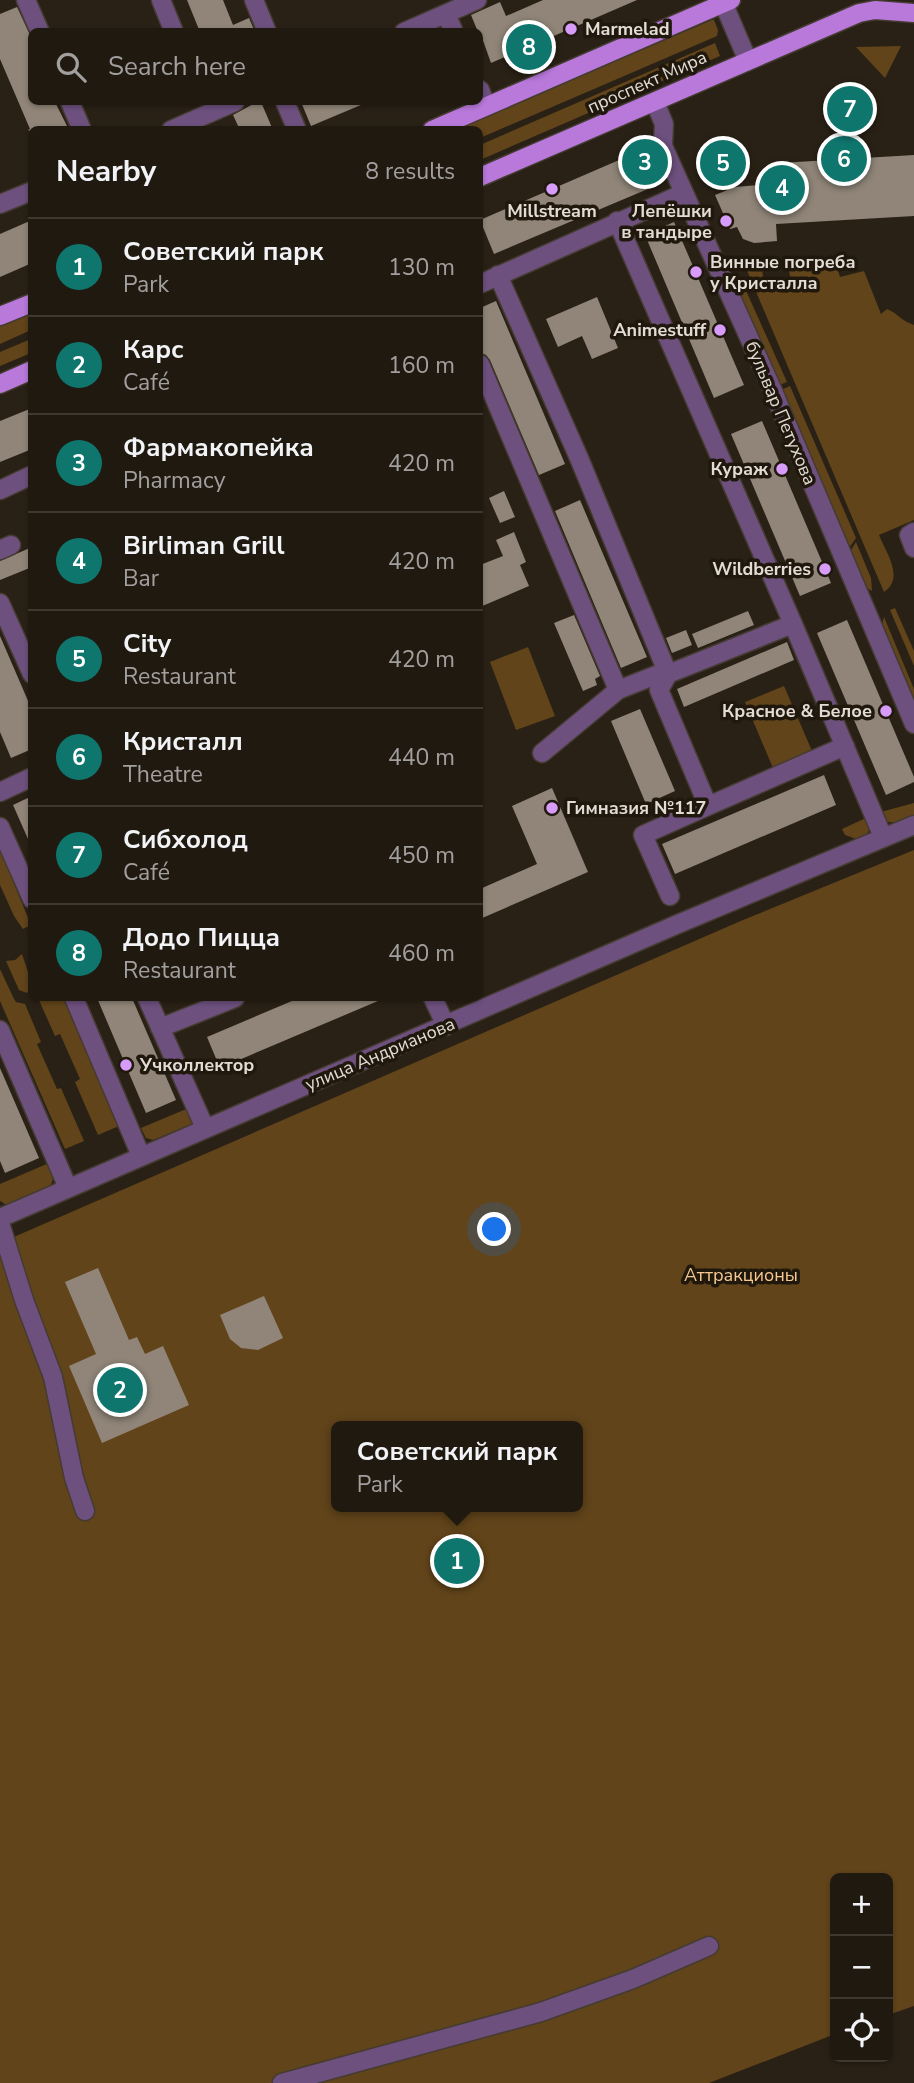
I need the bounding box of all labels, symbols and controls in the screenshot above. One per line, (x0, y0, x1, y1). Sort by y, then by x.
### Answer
place label: Marmelad (585, 17, 669, 41)
pin: 8 (506, 21, 552, 73)
marker: Marmelad (563, 21, 579, 37)
search box (28, 28, 483, 105)
street label: проспект Мира (583, 45, 711, 119)
icon: search (52, 48, 90, 86)
text: Search here (108, 49, 246, 84)
pin: 7 (827, 83, 873, 135)
pin: 6 (821, 133, 867, 185)
pin: 3 (622, 136, 668, 188)
pin: 5 (700, 137, 746, 189)
text: Nearby (56, 151, 156, 192)
text: 8 results (365, 156, 455, 187)
pin: 4 (759, 162, 805, 214)
marker: Millstream (544, 181, 560, 197)
place label: Millstream (507, 199, 597, 223)
place label: Лепёшки в тандыре (621, 199, 712, 244)
marker: Лепёшки в тандыре (718, 213, 734, 229)
text: Советский парк (123, 234, 324, 269)
place label: Винные погреба у Кристалла (710, 250, 856, 295)
text: 1 (72, 252, 86, 283)
text: 130 m (388, 252, 455, 283)
marker: Винные погреба у Кристалла (688, 264, 704, 280)
text: Park (123, 269, 169, 300)
place label: Animestuff (613, 318, 706, 342)
marker: Animestuff (712, 322, 728, 338)
text: Карс (123, 332, 184, 367)
street label: бульвар Петухова (740, 338, 822, 488)
text: 2 (72, 350, 86, 381)
text: 160 m (388, 350, 455, 381)
text: Café (123, 367, 170, 398)
text: Фармакопейка (123, 430, 314, 465)
text: 3 (72, 448, 86, 479)
text: 420 m (388, 448, 455, 479)
place label: Кураж (711, 457, 768, 481)
marker: Кураж (774, 461, 790, 477)
text: Pharmacy (123, 465, 225, 496)
text: Birliman Grill (123, 528, 284, 563)
text: 4 (72, 546, 86, 577)
text: 420 m (388, 546, 455, 577)
place label: Wildberries (712, 557, 811, 581)
marker: Wildberries (817, 561, 833, 577)
text: Bar (123, 563, 159, 594)
text: City (123, 626, 171, 661)
text: 5 (72, 644, 86, 675)
text: 420 m (388, 644, 455, 675)
text: Restaurant (123, 661, 236, 692)
place label: Красное & Белое (722, 699, 872, 723)
marker: Красное & Белое (878, 703, 894, 719)
text: Кристалл (123, 724, 243, 759)
text: 6 (72, 742, 86, 773)
text: 440 m (388, 742, 455, 773)
text: Theatre (123, 759, 203, 790)
place label: Гимназия №117 (566, 796, 706, 820)
marker: Гимназия №117 (544, 800, 560, 816)
text: Сибхолод (123, 822, 248, 857)
text: 7 (72, 840, 86, 871)
text: 450 m (388, 840, 455, 871)
text: Café (123, 857, 170, 888)
text: Додо Пицца (123, 920, 280, 955)
text: 8 (72, 938, 86, 969)
text: 460 m (388, 938, 455, 969)
text: Restaurant (123, 955, 236, 986)
street label: улица Андрианова (301, 1012, 459, 1096)
place label: Учколлектор (139, 1053, 254, 1077)
marker: Учколлектор (118, 1057, 134, 1073)
your location (477, 1212, 511, 1246)
park label: Аттракционы (684, 1263, 798, 1287)
pin: 2 (97, 1364, 143, 1416)
popup (331, 1421, 583, 1512)
text: Советский парк (357, 1434, 557, 1469)
text: Park (357, 1469, 403, 1500)
pin: 1 (434, 1535, 480, 1587)
map controls (830, 1873, 893, 2062)
button: + (830, 1873, 893, 1936)
button: − (830, 1936, 893, 1999)
button: locate (830, 1999, 893, 2062)

